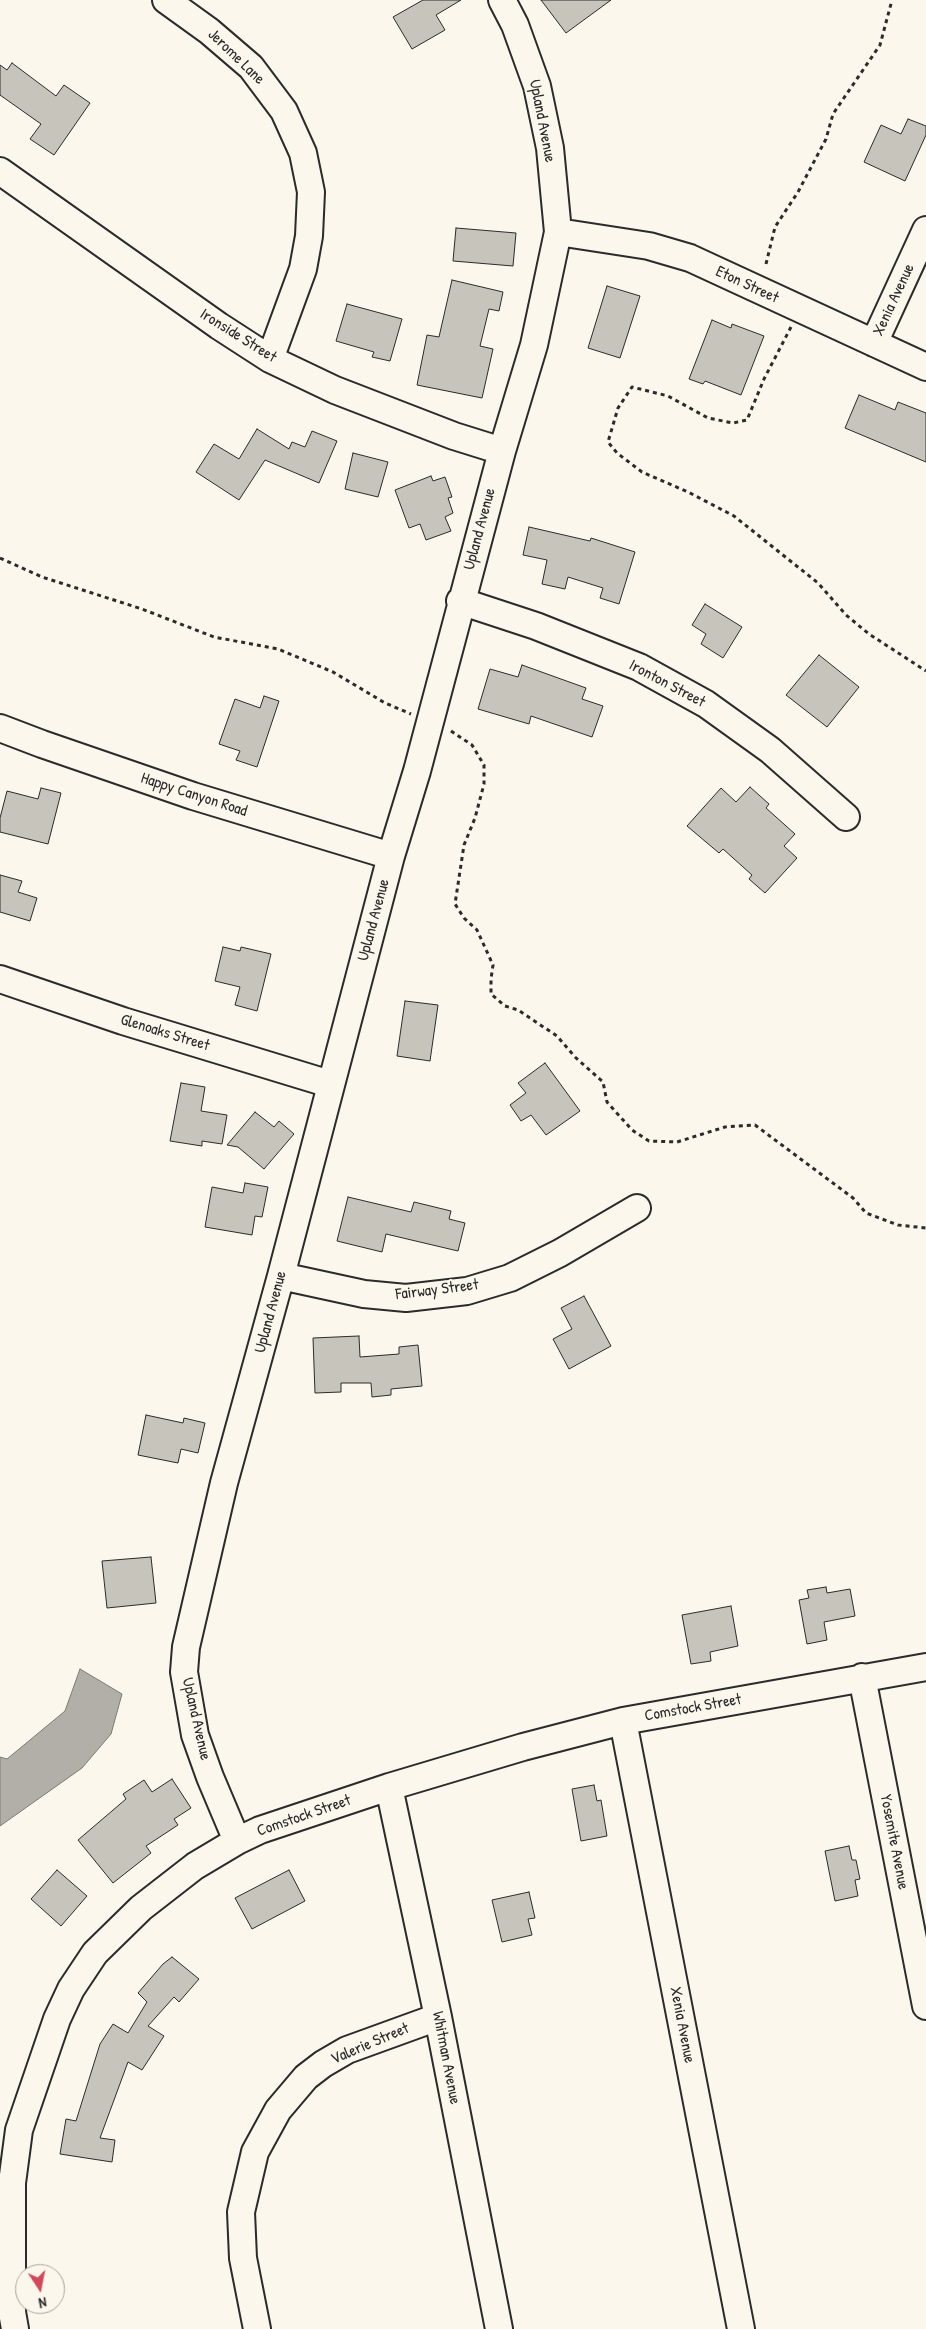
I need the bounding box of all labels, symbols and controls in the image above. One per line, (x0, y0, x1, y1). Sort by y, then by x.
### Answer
street label: Jerome Lane (204, 25, 268, 89)
street label: Upland Avenue (525, 78, 559, 164)
street label: Xenia Avenue (869, 261, 919, 339)
street label: Eton Street (712, 262, 782, 308)
street label: Ironside Street (196, 305, 280, 367)
street label: Upland Avenue (460, 486, 500, 572)
street label: Ironton Street (626, 656, 708, 712)
street label: Happy Canyon Road (138, 769, 250, 821)
street label: Upland Avenue (354, 877, 394, 963)
street label: Glenoaks Street (118, 1010, 212, 1056)
street label: Upland Avenue (251, 1269, 291, 1355)
street label: Fairway Street (394, 1275, 480, 1305)
street label: Upland Avenue (177, 1676, 215, 1762)
street label: Comstock Street (643, 1690, 743, 1726)
street label: Comstock Street (255, 1791, 353, 1841)
street label: Yosemite Avenue (875, 1793, 913, 1891)
street label: Xenia Avenue (665, 1985, 699, 2065)
street label: Whitman Avenue (428, 2010, 464, 2106)
street label: Valerie Street (328, 2019, 412, 2069)
north arrow (15, 2264, 65, 2314)
text: N (37, 2293, 48, 2313)

